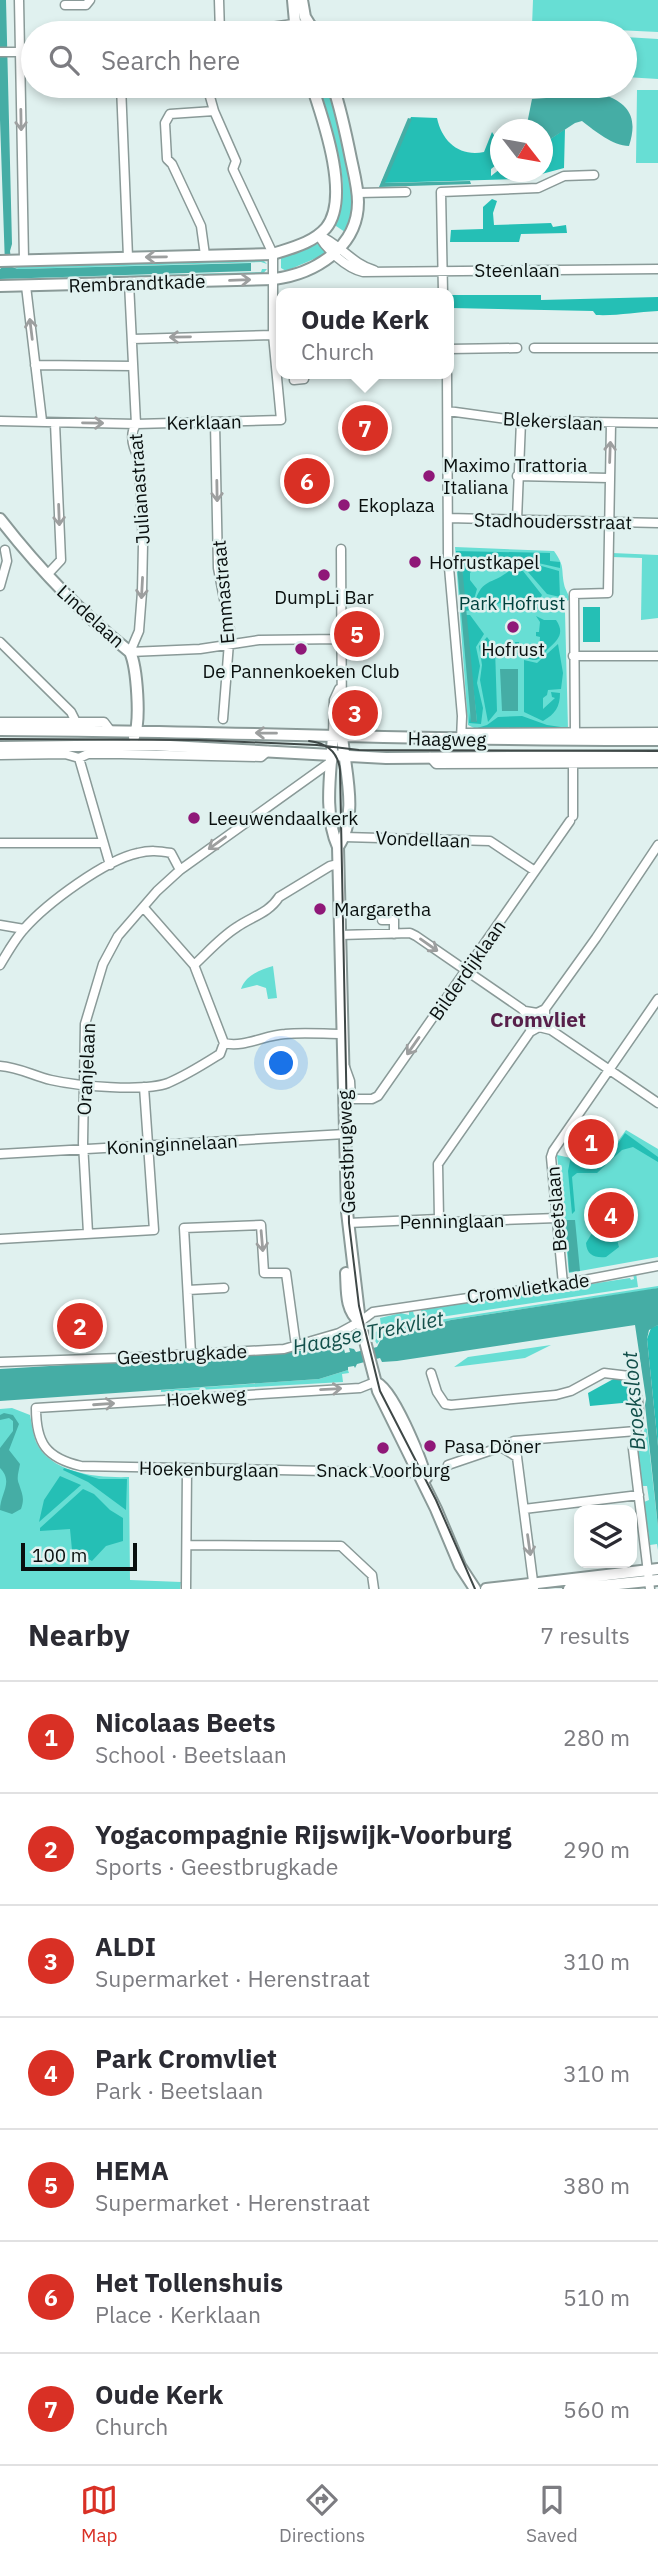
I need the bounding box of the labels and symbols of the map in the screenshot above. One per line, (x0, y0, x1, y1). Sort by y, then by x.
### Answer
one-way arrow (14, 109, 27, 132)
north arrow (490, 119, 553, 182)
one-way arrow (144, 250, 167, 263)
street label: Steenlaan (474, 258, 560, 282)
street label: Rembrandtkade (68, 269, 206, 297)
one-way arrow (228, 274, 251, 287)
one-way arrow (25, 318, 38, 341)
one-way arrow (169, 331, 192, 344)
pin: 7 (342, 402, 388, 454)
street label: Blekerslaan (502, 406, 604, 436)
street label: Kerklaan (166, 409, 242, 435)
one-way arrow (81, 416, 104, 430)
street label: Julianastraat (123, 433, 155, 545)
one-way arrow (603, 440, 616, 463)
place label: Maximo Trattoria Italiana (443, 453, 587, 499)
pin: 6 (284, 455, 330, 507)
marker: Maximo Trattoria Italiana (421, 468, 437, 484)
one-way arrow (210, 479, 223, 502)
place label: Ekoplaza (358, 493, 435, 517)
marker: Ekoplaza (336, 497, 352, 513)
one-way arrow (53, 504, 66, 527)
street label: Stadhoudersstraat (474, 508, 632, 534)
street label: Emmastraat (207, 539, 239, 645)
place label: Hofrustkapel (429, 550, 539, 574)
marker: Hofrustkapel (407, 554, 423, 570)
marker: DumpLi Bar (316, 567, 332, 583)
one-way arrow (136, 576, 149, 599)
street label: Lindelaan (52, 579, 130, 653)
place label: DumpLi Bar (274, 585, 374, 609)
park label: Park Hofrust (459, 591, 565, 615)
pin: 5 (334, 608, 380, 660)
marker: Hofrust (505, 619, 521, 635)
place label: Hofrust (481, 637, 545, 661)
marker: De Pannenkoeken Club (293, 641, 309, 657)
place label: De Pannenkoeken Club (203, 659, 399, 683)
pin: 3 (332, 687, 378, 739)
one-way arrow (255, 726, 278, 740)
street label: Haagweg (407, 726, 487, 752)
place label: Leeuwendaalkerk (208, 806, 358, 830)
marker: Leeuwendaalkerk (186, 810, 202, 826)
street label: Vondellaan (375, 825, 471, 853)
one-way arrow (208, 836, 227, 851)
place label: Margaretha (334, 897, 431, 921)
marker: Margaretha (312, 901, 328, 917)
street label: Bilderdijklaan (423, 915, 511, 1025)
one-way arrow (419, 938, 438, 952)
district label: Cromvliet (490, 1005, 586, 1033)
street label: Oranjelaan (72, 1022, 100, 1116)
one-way arrow (406, 1036, 420, 1055)
your location (264, 1046, 298, 1080)
street label: Geestbrugweg (332, 1090, 360, 1214)
pin: 1 (568, 1116, 614, 1168)
street label: Koninginnelaan (106, 1129, 238, 1159)
street label: Beetslaan (540, 1165, 572, 1253)
pin: 4 (588, 1189, 634, 1241)
street label: Penninglaan (399, 1208, 505, 1234)
one-way arrow (256, 1229, 269, 1252)
street label: Cromvlietkade (465, 1268, 591, 1308)
pin: 2 (57, 1300, 103, 1352)
water label: Haagse Trekvliet (290, 1303, 447, 1360)
street label: Geestbrugkade (116, 1339, 248, 1369)
water label: Broeksloot (615, 1349, 651, 1452)
street label: Hoekweg (166, 1382, 246, 1412)
one-way arrow (319, 1383, 342, 1396)
one-way arrow (92, 1397, 115, 1410)
place label: Pasa Döner (444, 1434, 541, 1458)
marker: Pasa Döner (422, 1438, 438, 1454)
marker: Snack Voorburg (375, 1440, 391, 1456)
street label: Hoekenburglaan (139, 1456, 279, 1482)
place label: Snack Voorburg (316, 1458, 450, 1482)
one-way arrow (522, 1533, 535, 1556)
scale bar (21, 1540, 136, 1572)

